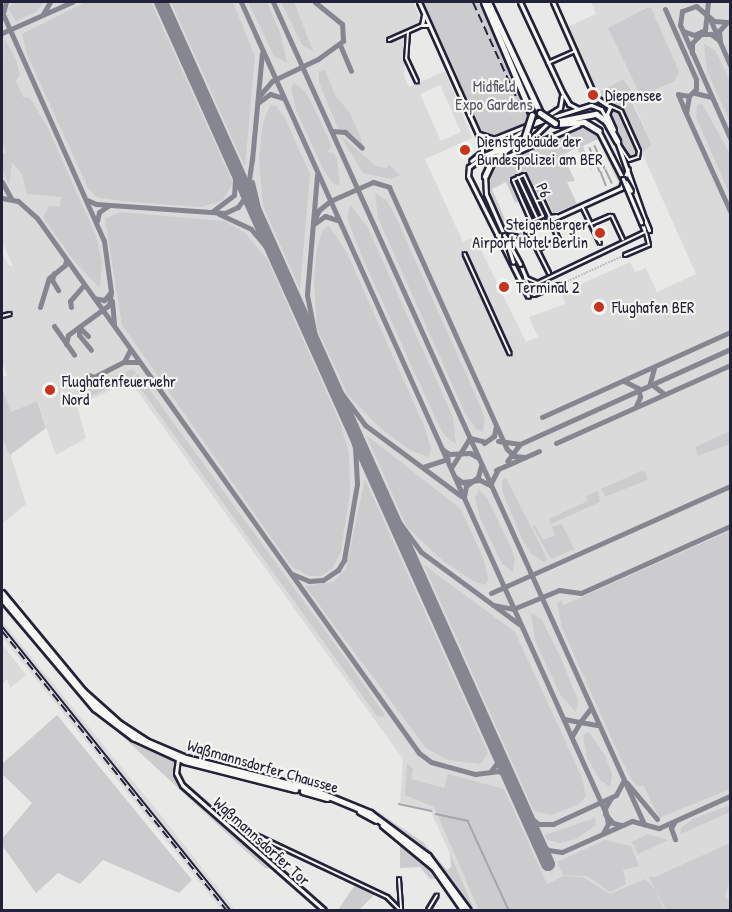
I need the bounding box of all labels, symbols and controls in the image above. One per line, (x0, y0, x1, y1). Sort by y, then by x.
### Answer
park label: Midfield Expo Gardens (455, 76, 533, 114)
place label: Diepensee (605, 85, 662, 105)
marker: Diepensee (586, 88, 600, 102)
place label: Dienstgebäude der Bundespolizei am BER (477, 131, 602, 169)
marker: Dienstgebäude der Bundespolizei am BER (458, 143, 472, 157)
street label: P6 (532, 180, 556, 200)
place label: Steigenberger Airport Hotel Berlin (472, 214, 588, 252)
marker: Steigenberger Airport Hotel Berlin (593, 226, 607, 240)
place label: Terminal 2 (516, 277, 579, 297)
marker: Terminal 2 (497, 280, 511, 294)
place label: Flughafen BER (612, 297, 694, 317)
marker: Flughafen BER (590, 298, 608, 316)
place label: Flughafenfeuerwehr Nord (62, 371, 176, 409)
marker: Flughafenfeuerwehr Nord (43, 383, 57, 397)
street label: Waßmannsdorfer Chaussee (185, 735, 341, 797)
street label: Waßmannsdorfer Tor (210, 793, 314, 889)

